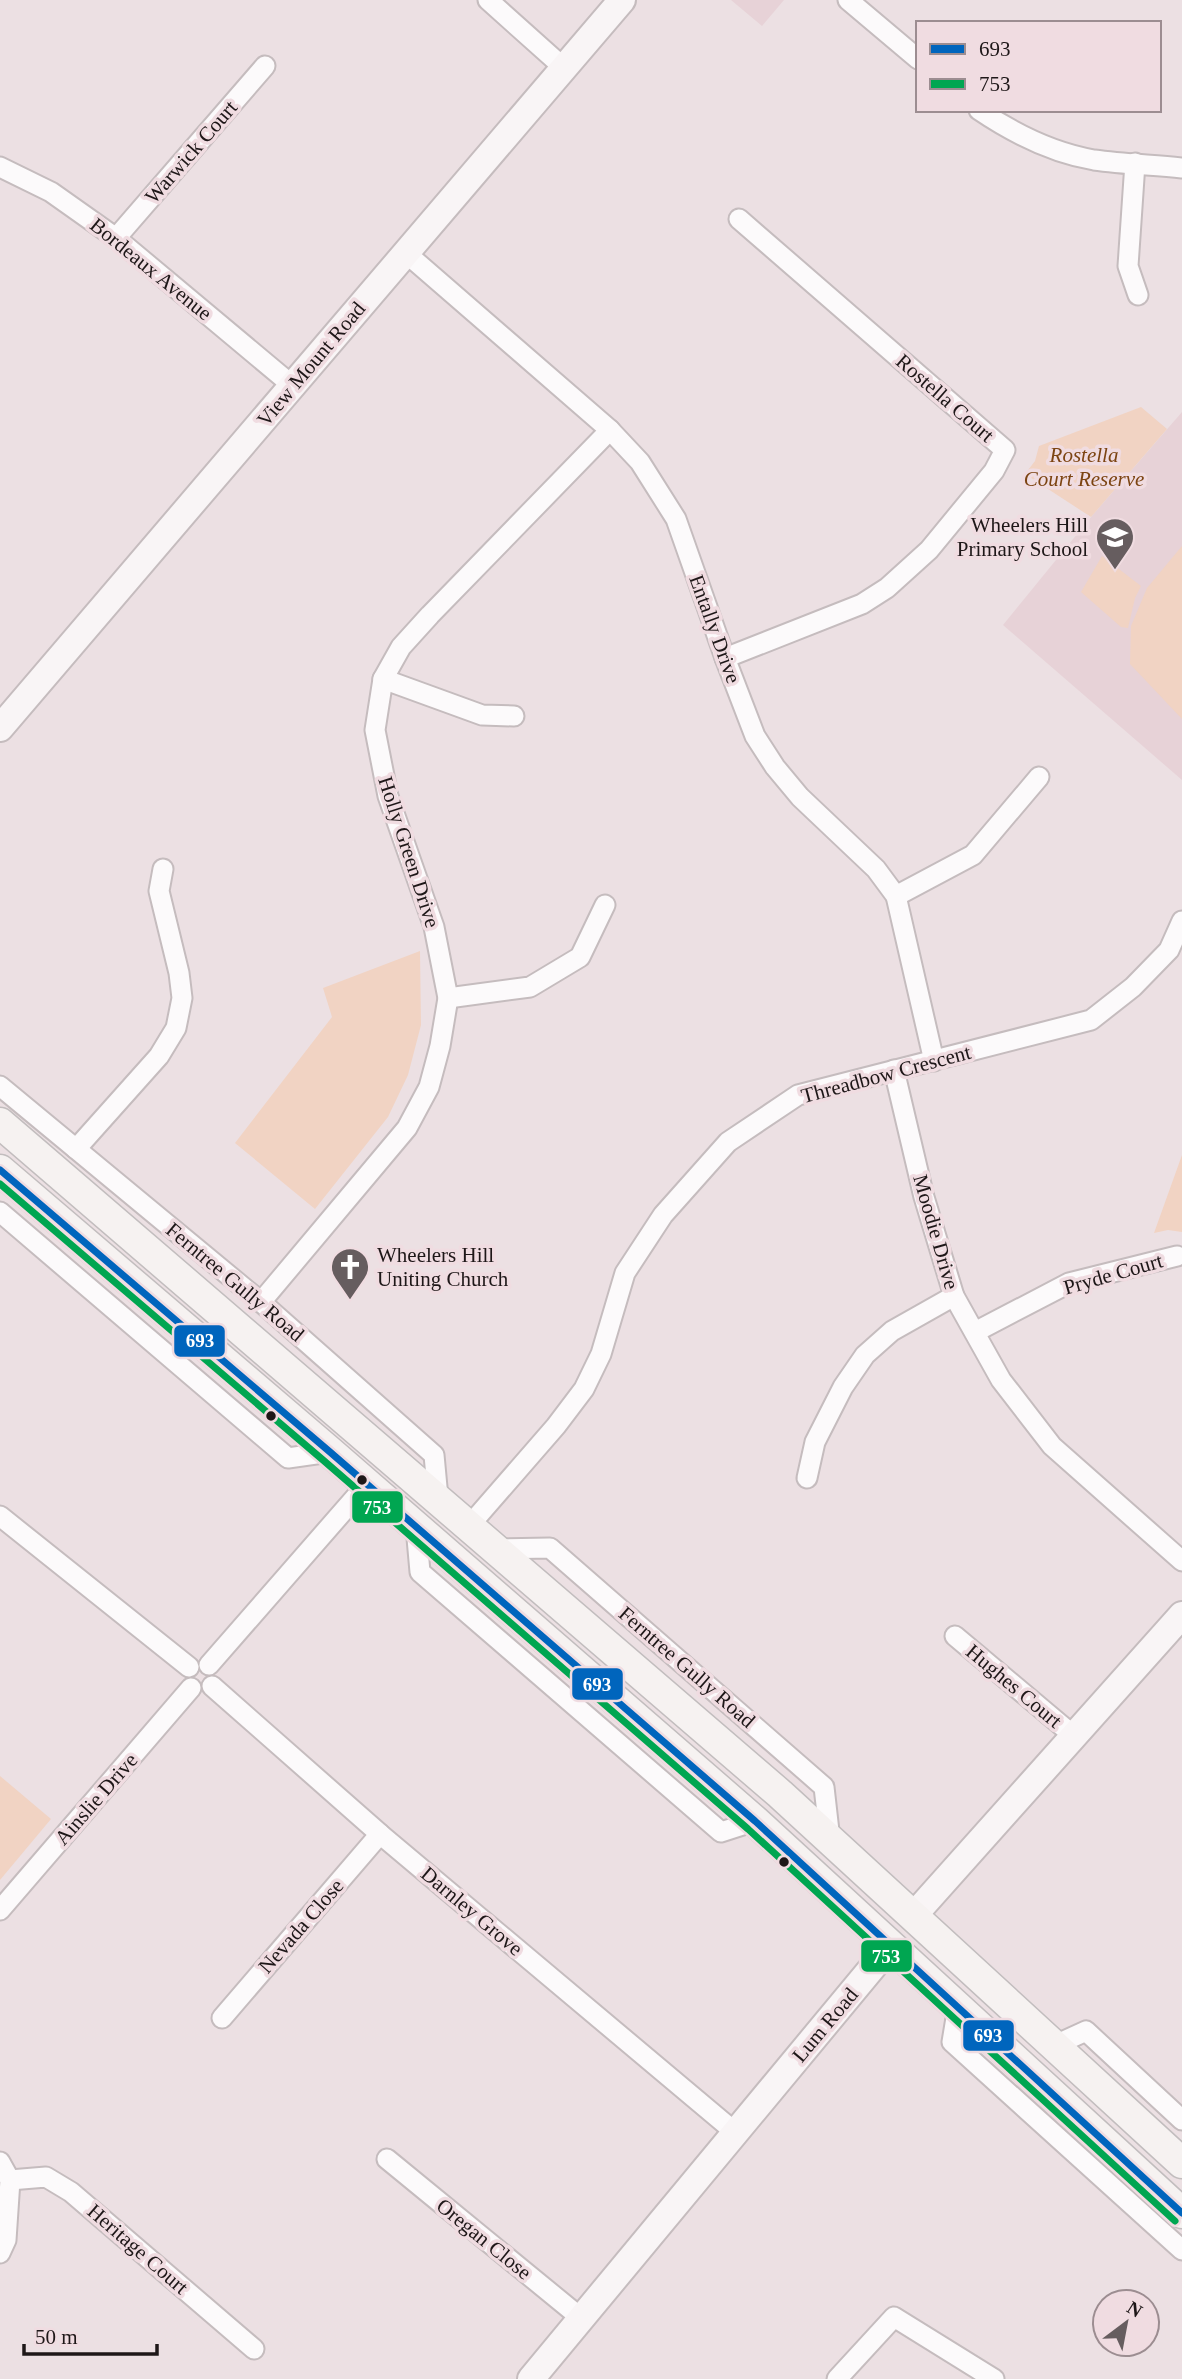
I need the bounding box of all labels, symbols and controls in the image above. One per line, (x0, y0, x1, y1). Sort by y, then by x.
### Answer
legend (916, 21, 1161, 112)
text: 693 (979, 37, 1011, 61)
text: 753 (979, 72, 1011, 96)
street label: Warwick Court (140, 96, 242, 208)
street label: Bordeaux Avenue (85, 213, 217, 325)
street label: View Mount Road (252, 297, 370, 431)
street label: Rostella Court (891, 349, 999, 447)
park label: Rostella Court Reserve (1024, 443, 1144, 491)
place label: Wheelers Hill Primary School (957, 513, 1088, 561)
school or university icon: Wheelers Hill Primary School (1094, 516, 1136, 571)
street label: Entally Drive (684, 571, 746, 687)
street label: Holly Green Drive (373, 773, 445, 931)
street label: Threadbow Crescent (799, 1040, 973, 1108)
street label: Moodie Drive (908, 1172, 964, 1292)
street label: Ferntree Gully Road (161, 1217, 309, 1347)
place label: Wheelers Hill Uniting Church (377, 1243, 509, 1291)
church icon: Wheelers Hill Uniting Church (329, 1246, 371, 1301)
street label: Pryde Court (1061, 1248, 1166, 1300)
line badge: 693 (173, 1324, 226, 1358)
text: 693 (186, 1330, 214, 1351)
unlabelled marker (264, 1409, 278, 1423)
unlabelled marker (355, 1473, 369, 1487)
line badge: 753 (351, 1490, 404, 1524)
text: 753 (363, 1497, 391, 1518)
street label: Ferntree Gully Road (614, 1601, 760, 1733)
street label: Hughes Court (961, 1639, 1067, 1733)
line badge: 693 (571, 1667, 624, 1701)
text: 693 (583, 1674, 611, 1695)
street label: Ainslie Drive (50, 1748, 142, 1850)
unlabelled marker (777, 1855, 791, 1869)
street label: Darnley Grove (416, 1862, 528, 1960)
street label: Nevada Close (253, 1874, 349, 1978)
line badge: 753 (860, 1939, 913, 1973)
text: 753 (872, 1946, 900, 1967)
street label: Lum Road (787, 1983, 863, 2067)
line badge: 693 (962, 2019, 1015, 2052)
text: 693 (974, 2025, 1002, 2046)
street label: Oregan Close (432, 2194, 536, 2284)
street label: Heritage Court (83, 2199, 193, 2299)
north arrow (1091, 2288, 1161, 2358)
text: N (1123, 2296, 1146, 2322)
scale bar (24, 2312, 158, 2356)
text: 50 m (35, 2325, 78, 2349)

